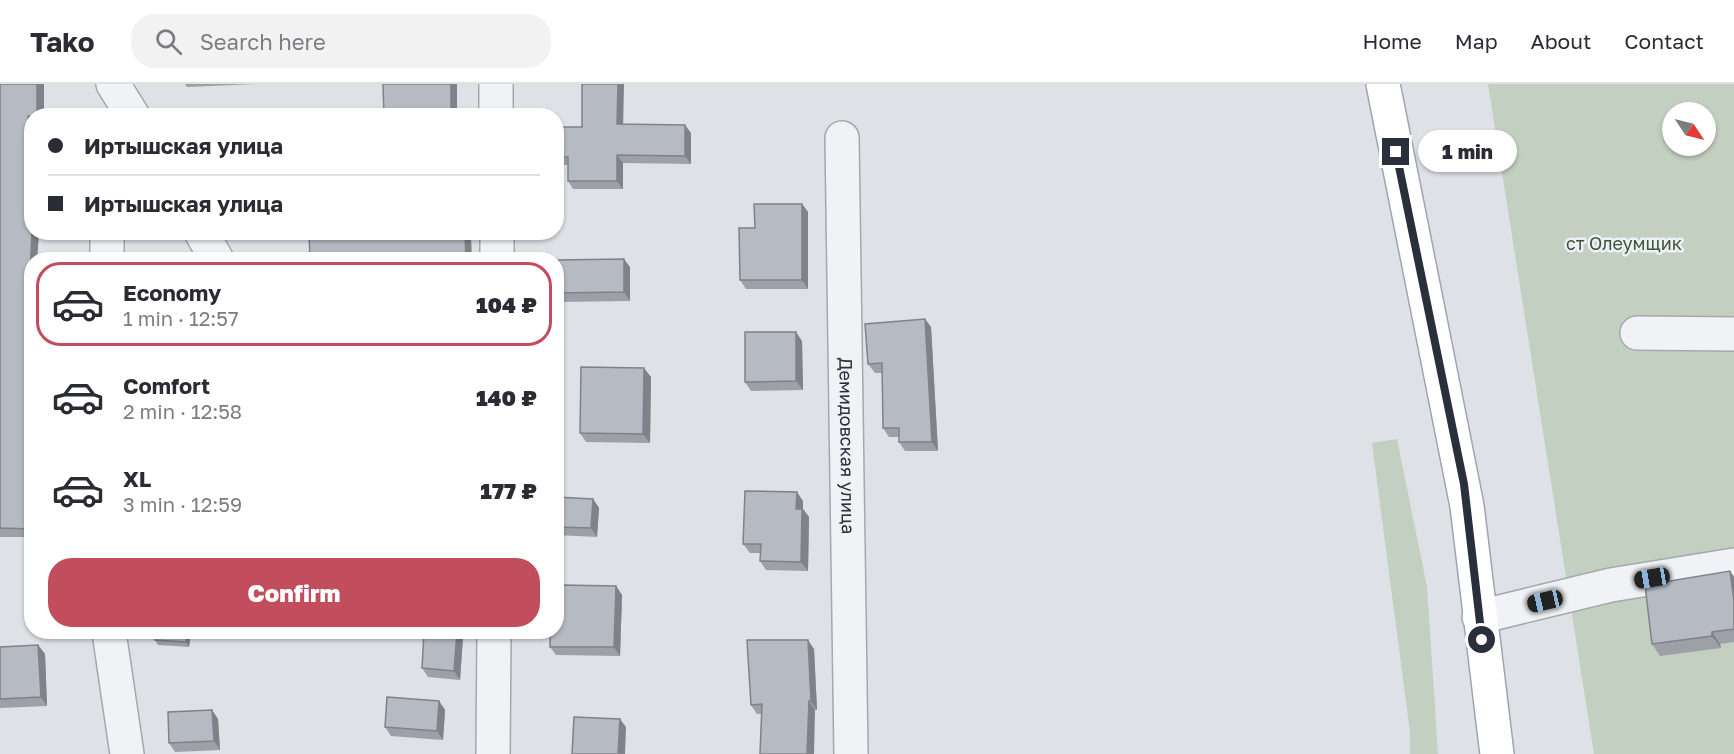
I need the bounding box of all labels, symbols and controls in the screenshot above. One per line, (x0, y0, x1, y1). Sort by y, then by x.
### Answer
search box (131, 14, 551, 68)
text: Tako (30, 25, 95, 58)
icon: search (152, 25, 185, 58)
text: Search here (200, 28, 326, 55)
text: Home (1362, 28, 1422, 54)
text: Map (1455, 28, 1498, 54)
text: About (1531, 28, 1591, 54)
text: Contact (1624, 28, 1704, 54)
north arrow (1662, 102, 1716, 156)
map controls (1662, 102, 1716, 156)
callout: 1 min (1417, 131, 1516, 173)
text: Иртышская улица (84, 132, 283, 159)
route end (1382, 138, 1409, 165)
text: 1 min (1442, 139, 1493, 163)
text: Иртышская улица (84, 190, 283, 217)
park label: ст Олеумщик (1566, 232, 1682, 254)
icon: car (51, 277, 105, 331)
text: Economy (123, 279, 221, 306)
text: 104 ₽ (476, 291, 537, 318)
text: 1 min · 12:57 (123, 306, 239, 330)
street label: Демидовская улица (835, 357, 860, 535)
icon: car (51, 370, 105, 424)
text: Comfort (123, 372, 210, 399)
text: 140 ₽ (476, 384, 537, 411)
text: 2 min · 12:58 (123, 399, 242, 423)
icon: car (51, 463, 105, 517)
text: XL (123, 465, 151, 492)
text: 177 ₽ (480, 477, 537, 504)
text: 3 min · 12:59 (123, 492, 242, 516)
button: Confirm (48, 558, 540, 627)
car (1633, 566, 1671, 590)
car (1525, 588, 1565, 614)
route start (1468, 626, 1495, 653)

